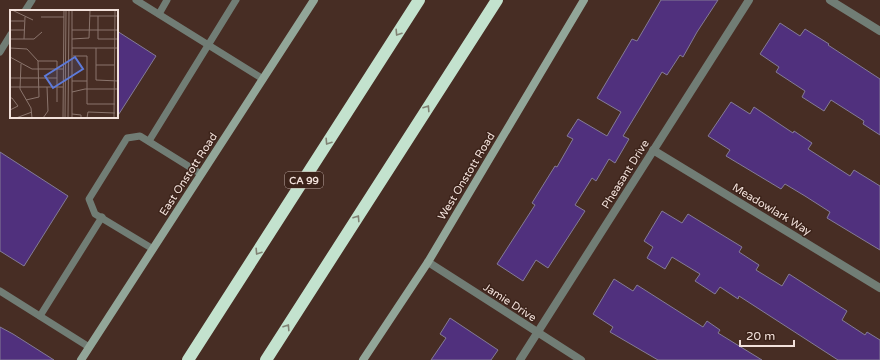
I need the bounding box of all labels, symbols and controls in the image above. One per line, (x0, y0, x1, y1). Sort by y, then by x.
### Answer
inset map (10, 10, 118, 118)
one-way arrow (396, 29, 403, 36)
one-way arrow (422, 105, 430, 112)
street label: East Onstott Road (157, 130, 220, 218)
street label: West Onstott Road (435, 130, 498, 222)
street label: Pheasant Drive (599, 137, 652, 211)
one-way arrow (325, 138, 333, 145)
road number: CA 99 (285, 172, 323, 188)
street label: Meadowlark Way (730, 181, 814, 238)
one-way arrow (352, 215, 360, 222)
one-way arrow (256, 247, 263, 254)
street label: Jamie Drive (481, 281, 539, 324)
scale bar (740, 322, 794, 348)
one-way arrow (282, 324, 290, 331)
text: 20 m (746, 329, 775, 343)

